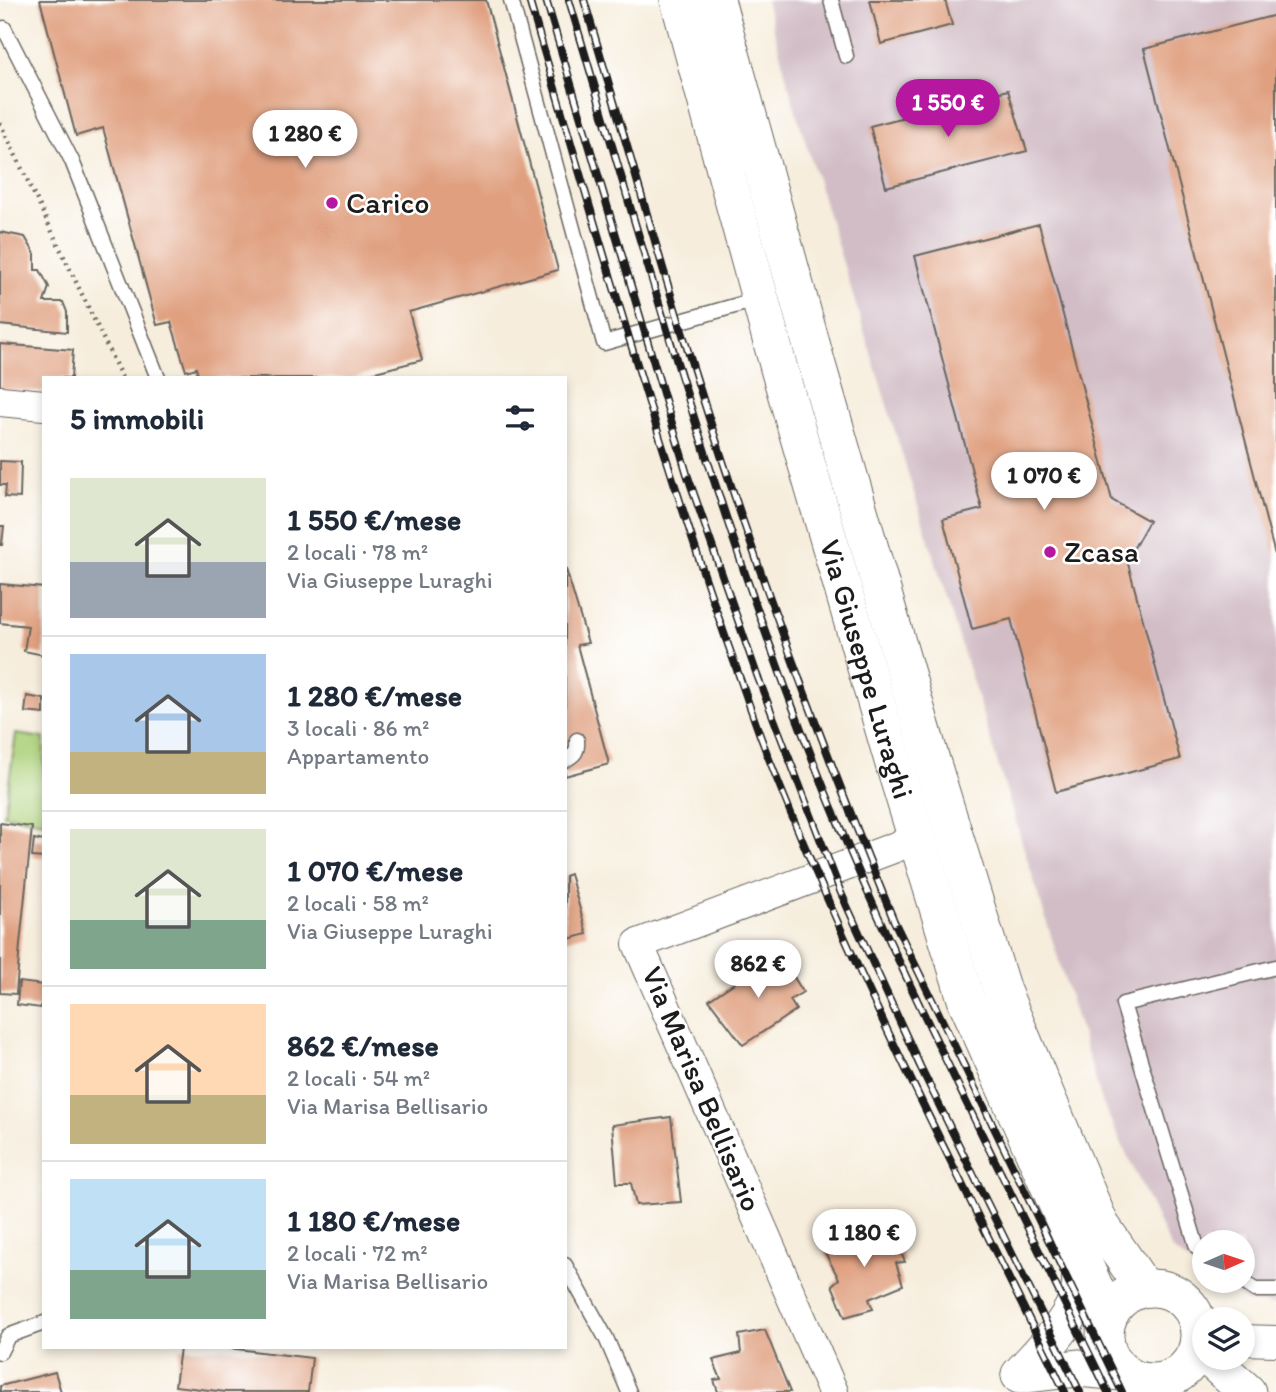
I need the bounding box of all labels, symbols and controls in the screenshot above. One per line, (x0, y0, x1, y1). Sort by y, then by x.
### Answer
pin: 1 550 € (883, 80, 1013, 139)
text: 1 550 € (912, 88, 984, 116)
pin: 1 280 € (240, 110, 370, 170)
text: 1 280 € (268, 119, 342, 147)
place label: Carico (346, 184, 429, 221)
marker: Carico (324, 195, 340, 211)
icon: filters (501, 399, 539, 437)
text: 5 immobili (70, 400, 204, 437)
pin: 1 070 € (979, 452, 1109, 512)
text: 1 070 € (1007, 461, 1081, 489)
text: 1 550 €/mese (287, 501, 461, 538)
icon: home (126, 506, 210, 590)
place label: Zcasa (1064, 533, 1139, 570)
street label: Via Giuseppe Luraghi (812, 535, 923, 803)
text: 2 locali · 78 m² (287, 538, 428, 566)
marker: Zcasa (1042, 544, 1058, 560)
text: Via Giuseppe Luraghi (287, 566, 493, 594)
text: 1 280 €/mese (287, 677, 462, 714)
icon: home (126, 682, 210, 766)
text: 3 locali · 86 m² (287, 714, 429, 742)
text: Appartamento (287, 742, 429, 770)
text: 1 070 €/mese (287, 852, 463, 889)
icon: home (126, 857, 210, 941)
text: 2 locali · 58 m² (287, 889, 429, 917)
text: Via Giuseppe Luraghi (287, 917, 493, 945)
pin: 862 € (709, 940, 807, 1000)
text: 862 € (730, 949, 786, 977)
street label: Via Marisa Bellisario (634, 961, 771, 1217)
text: 862 €/mese (287, 1027, 439, 1064)
icon: home (126, 1032, 210, 1116)
text: 2 locali · 54 m² (287, 1064, 430, 1092)
text: Via Marisa Bellisario (287, 1092, 488, 1120)
text: 1 180 €/mese (287, 1202, 460, 1239)
icon: home (126, 1207, 210, 1291)
pin: 1 180 € (799, 1210, 929, 1269)
text: 1 180 € (828, 1218, 900, 1246)
north arrow (1192, 1230, 1255, 1293)
map controls (1192, 1230, 1255, 1370)
text: 2 locali · 72 m² (287, 1239, 428, 1267)
text: Via Marisa Bellisario (287, 1267, 488, 1295)
button: layers (1192, 1307, 1255, 1370)

